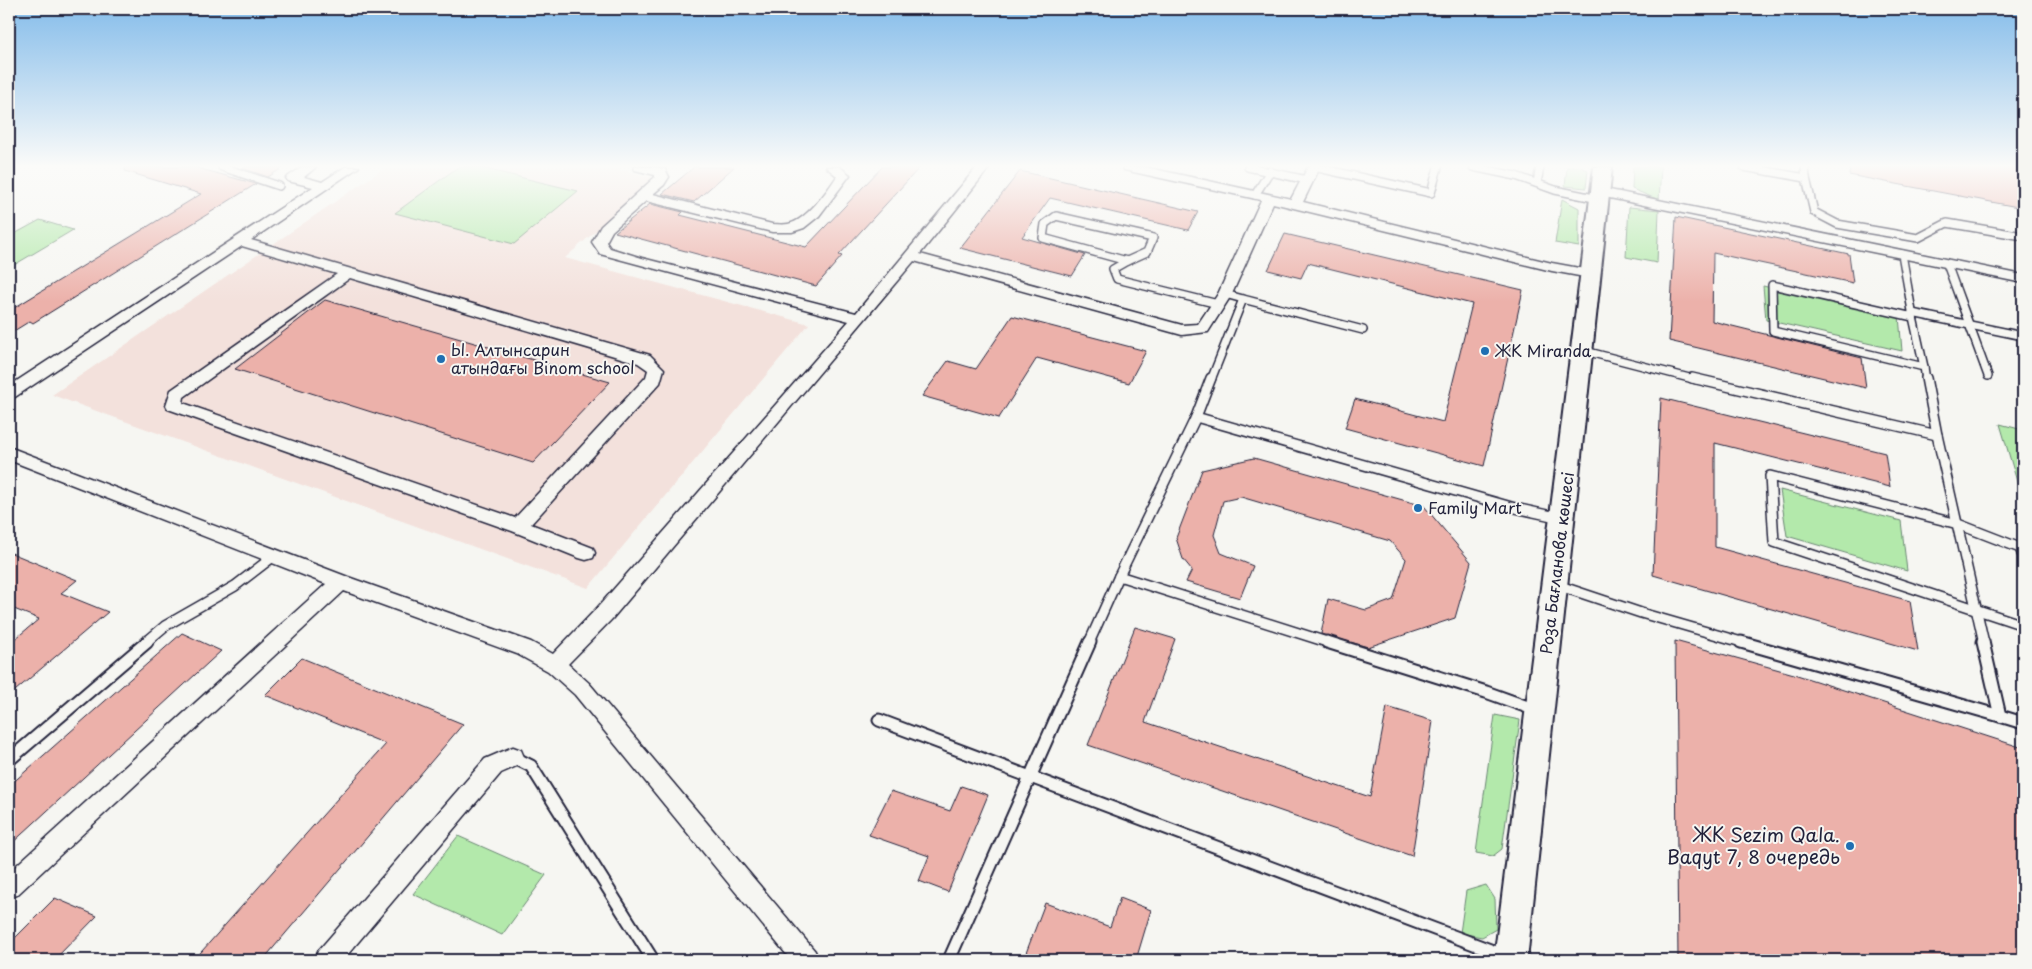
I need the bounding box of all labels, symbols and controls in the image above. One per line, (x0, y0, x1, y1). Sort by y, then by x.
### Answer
place label: Ы. Алтынсарин атындағы Binom school (451, 337, 635, 379)
place label: ЖК Miranda (1494, 338, 1592, 362)
marker: ЖК Miranda (1479, 345, 1491, 357)
marker: Ы. Алтынсарин атындағы Binom school (435, 353, 447, 365)
street label: Роза Бағланова көшесі (1533, 470, 1579, 655)
place label: Family Mart (1428, 495, 1522, 519)
marker: Family Mart (1412, 502, 1424, 514)
place label: ЖК Sezim Qala. Baqyt 7, 8 очередь (1667, 820, 1840, 870)
marker: ЖК Sezim Qala. Baqyt 7, 8 очередь (1844, 840, 1856, 852)

